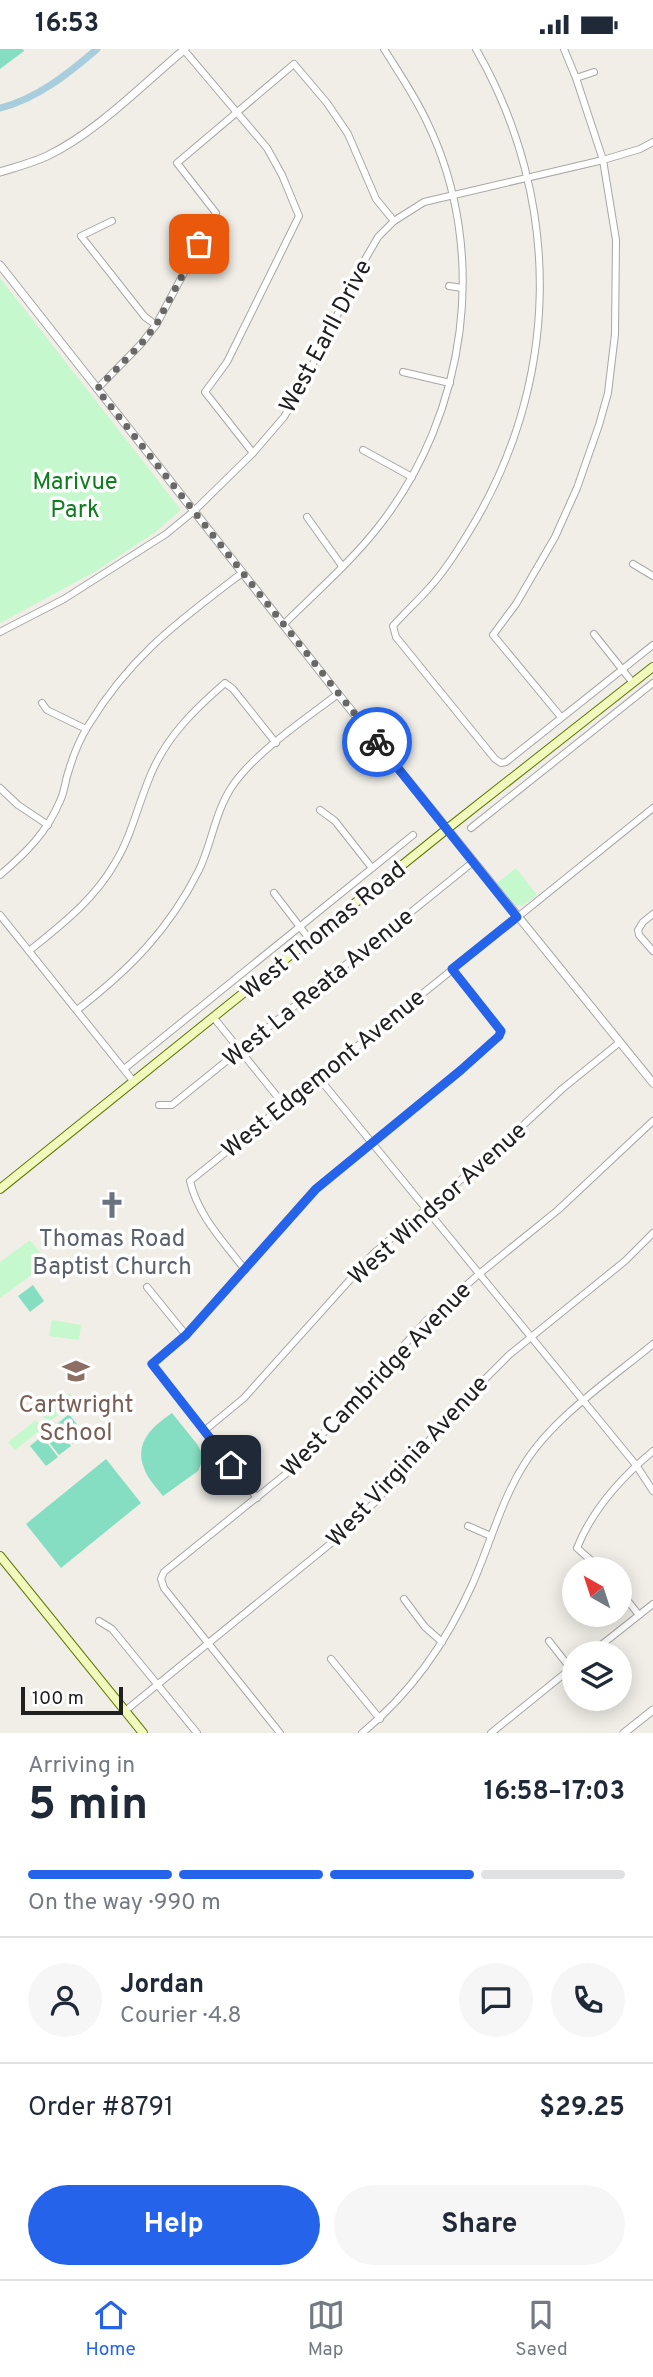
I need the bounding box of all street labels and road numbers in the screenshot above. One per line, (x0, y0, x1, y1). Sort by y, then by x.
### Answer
street label: West Earll Drive (274, 255, 380, 419)
street label: West Thomas Road (236, 856, 413, 1007)
street label: West La Reata Avenue (218, 902, 421, 1075)
street label: West Edgemont Avenue (217, 983, 432, 1166)
street label: West Windsor Avenue (343, 1116, 534, 1293)
street label: West Cambridge Avenue (276, 1276, 479, 1484)
street label: West Virginia Avenue (321, 1370, 496, 1555)

